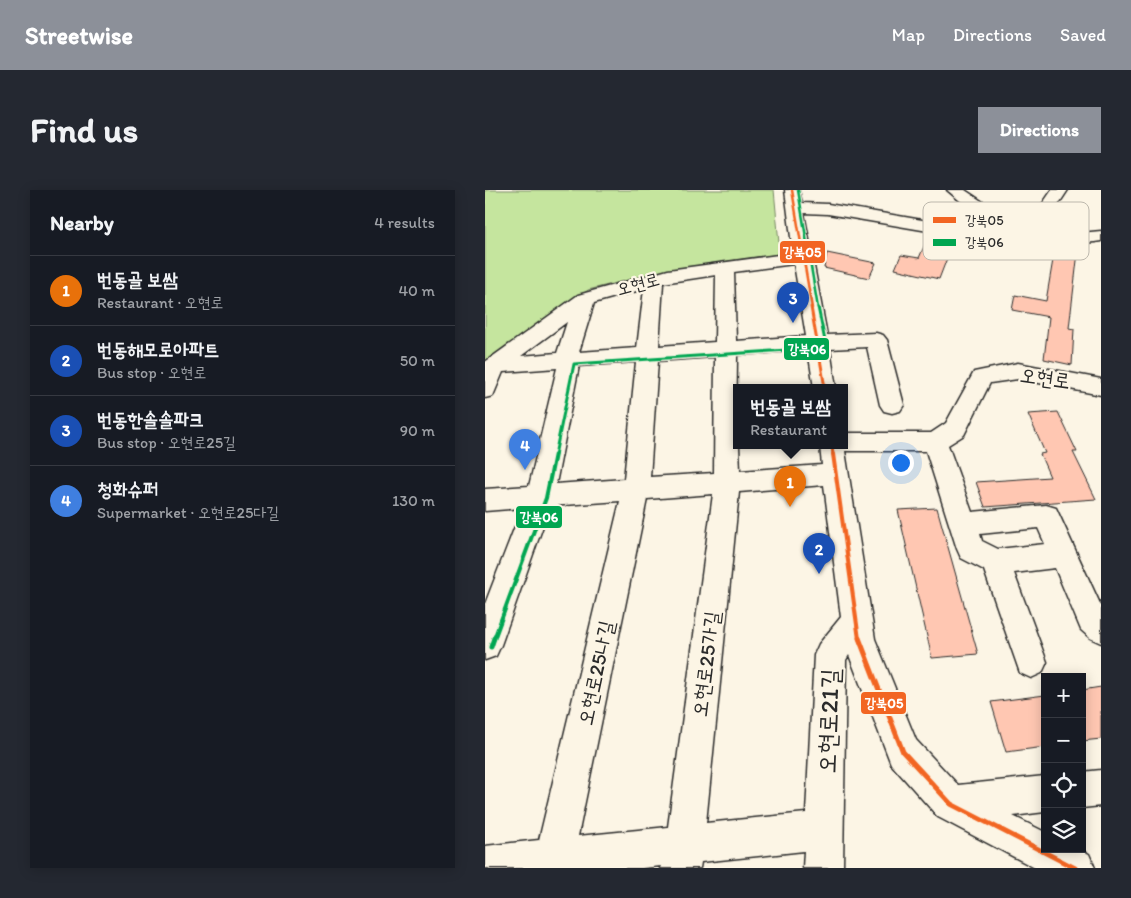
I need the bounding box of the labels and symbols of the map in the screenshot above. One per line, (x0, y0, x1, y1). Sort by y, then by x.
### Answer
legend (923, 202, 1089, 260)
text: 강북05 (965, 212, 1004, 229)
text: 강북06 (965, 234, 1004, 251)
line badge: 강북05 (779, 240, 826, 264)
text: 강북05 (783, 244, 822, 261)
street label: 오현로 (614, 268, 662, 300)
pin: 3 (777, 282, 809, 323)
line badge: 강북06 (783, 337, 830, 361)
text: 강북06 (788, 341, 827, 358)
street label: 오현로 (1018, 362, 1072, 393)
pin: 4 (509, 429, 541, 470)
your location (888, 450, 914, 476)
pin: 1 (774, 466, 806, 507)
line badge: 강북06 (515, 505, 563, 529)
text: 강북06 (520, 509, 559, 526)
pin: 2 (803, 533, 835, 574)
street label: 오현로25가길 (687, 609, 724, 718)
street label: 오현로25나길 (572, 618, 619, 728)
street label: 오현로21길 (811, 668, 845, 774)
line badge: 강북05 (860, 691, 907, 715)
text: 강북05 (865, 695, 904, 712)

